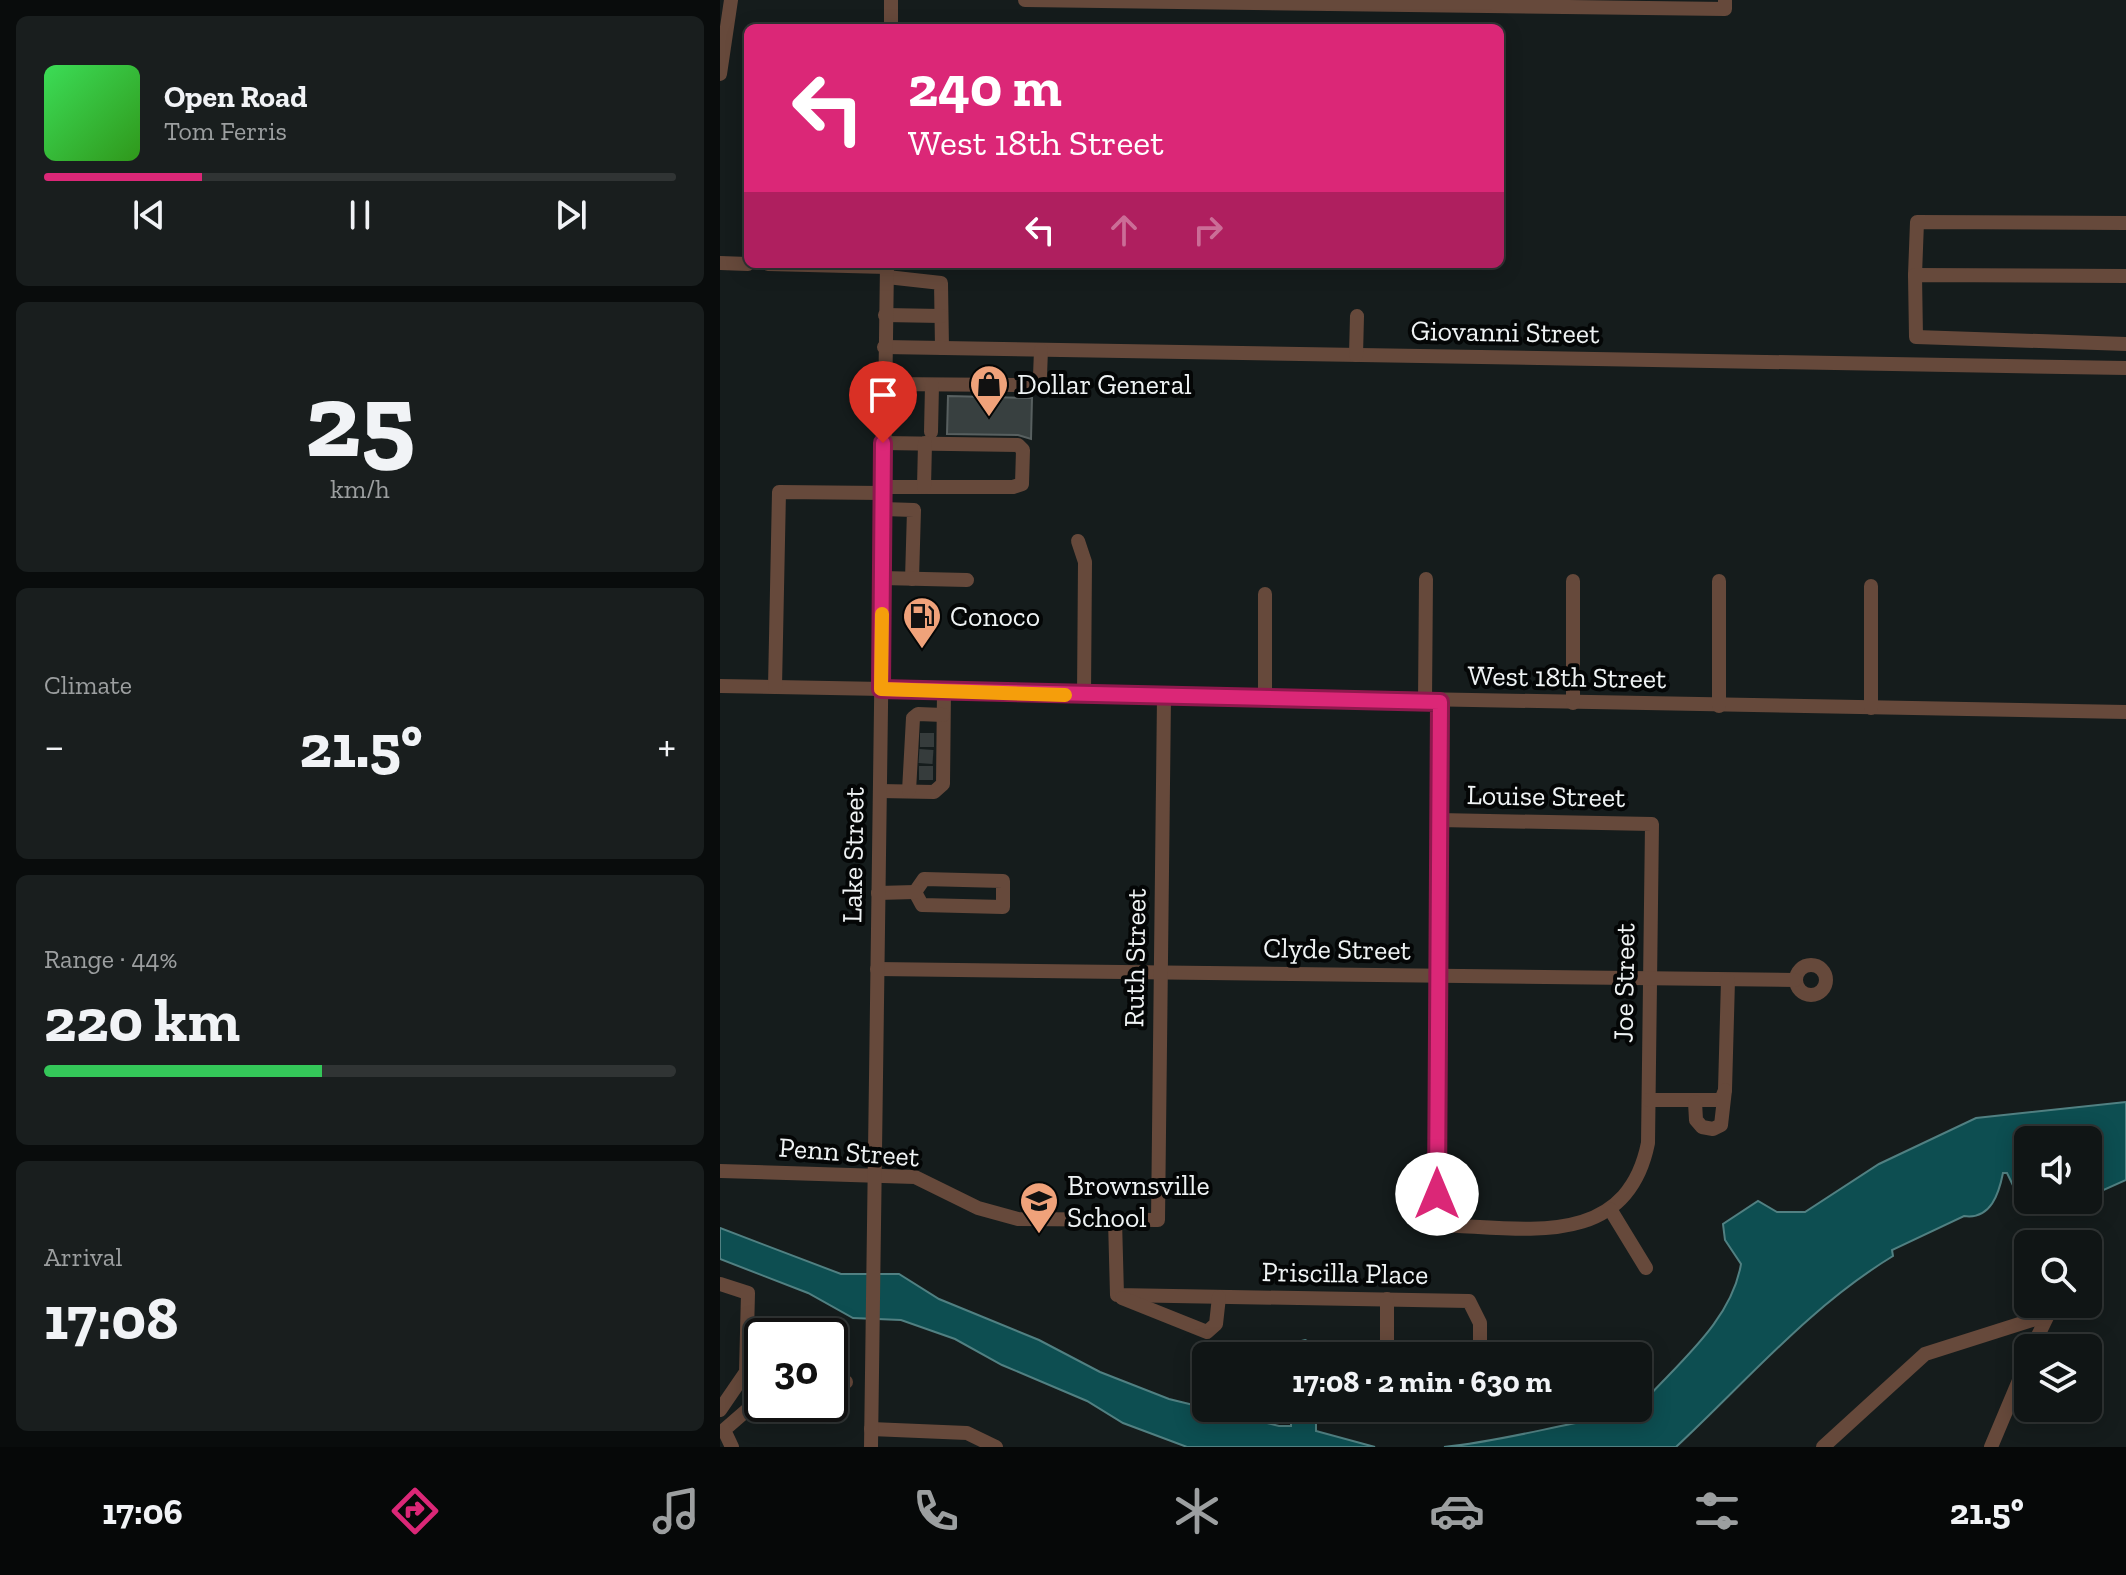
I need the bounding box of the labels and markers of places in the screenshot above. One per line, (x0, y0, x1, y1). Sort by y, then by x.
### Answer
pin (849, 361, 917, 443)
shop icon: Dollar General (968, 363, 1010, 418)
place label: Dollar General (1017, 368, 1192, 401)
fuel station icon: Conoco (901, 595, 943, 650)
place label: Conoco (950, 600, 1040, 633)
place label: Brownsville School (1067, 1169, 1210, 1234)
school or university icon: Brownsville School (1018, 1180, 1060, 1235)

